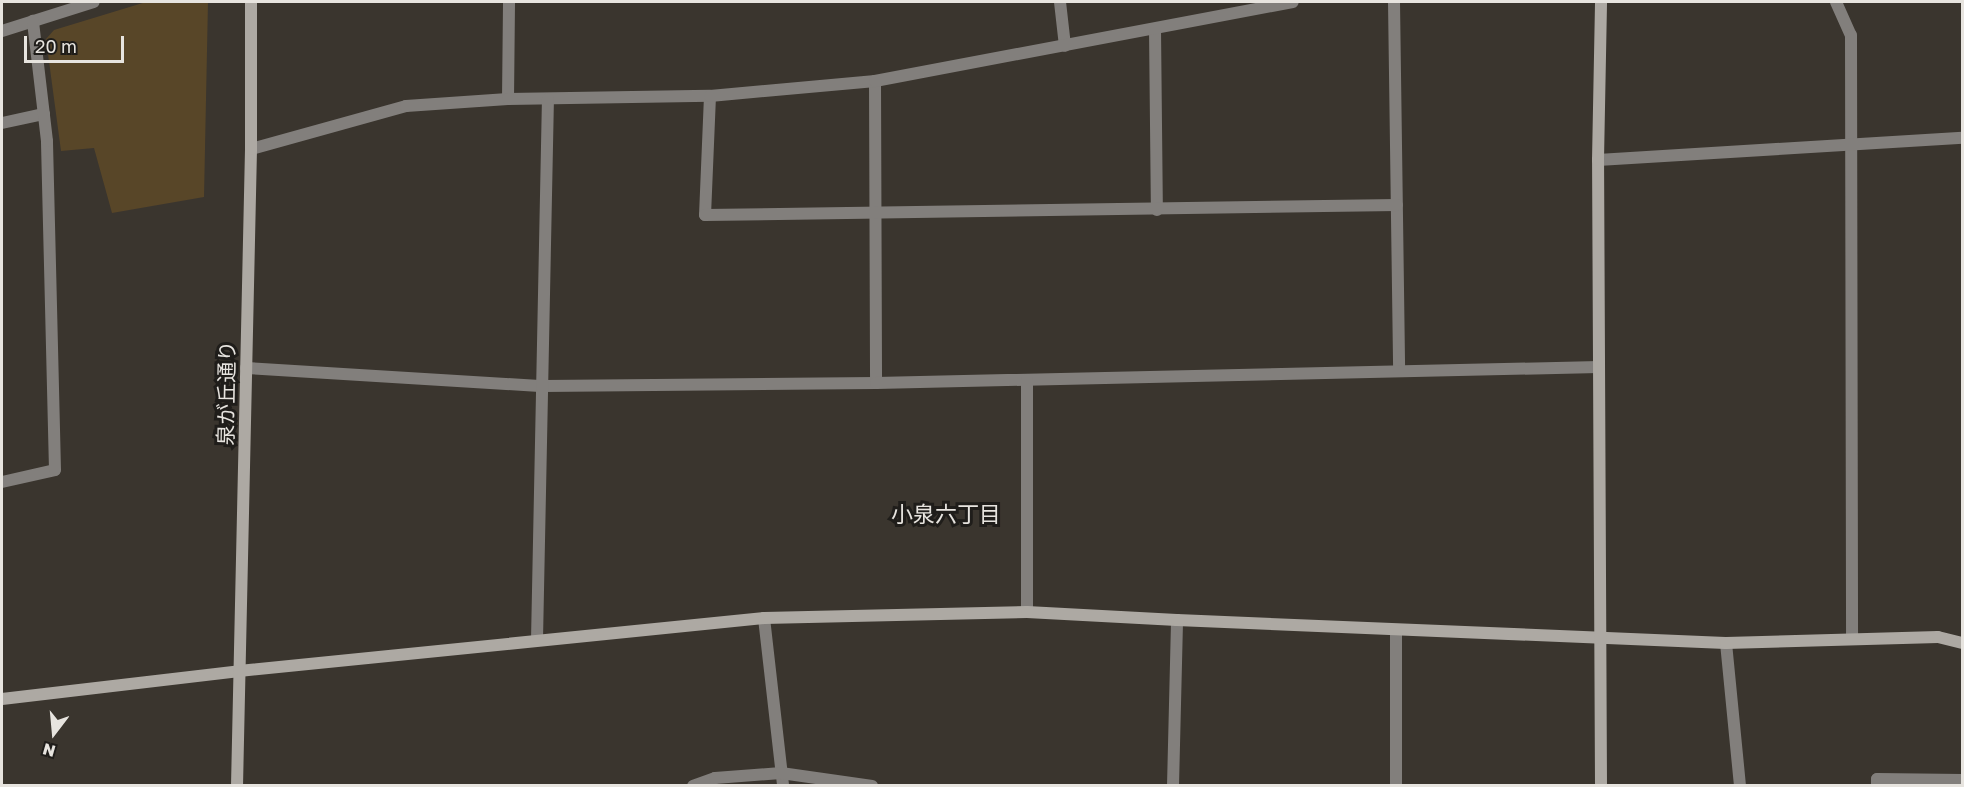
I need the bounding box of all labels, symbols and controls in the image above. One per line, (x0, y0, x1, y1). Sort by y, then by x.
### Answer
scale bar (27, 24, 128, 62)
text: 20 m (35, 35, 77, 57)
street label: 泉が丘通り (212, 340, 240, 446)
district label: 小泉六丁目 (891, 501, 1001, 527)
north arrow (24, 703, 84, 763)
text: N (40, 739, 58, 762)

